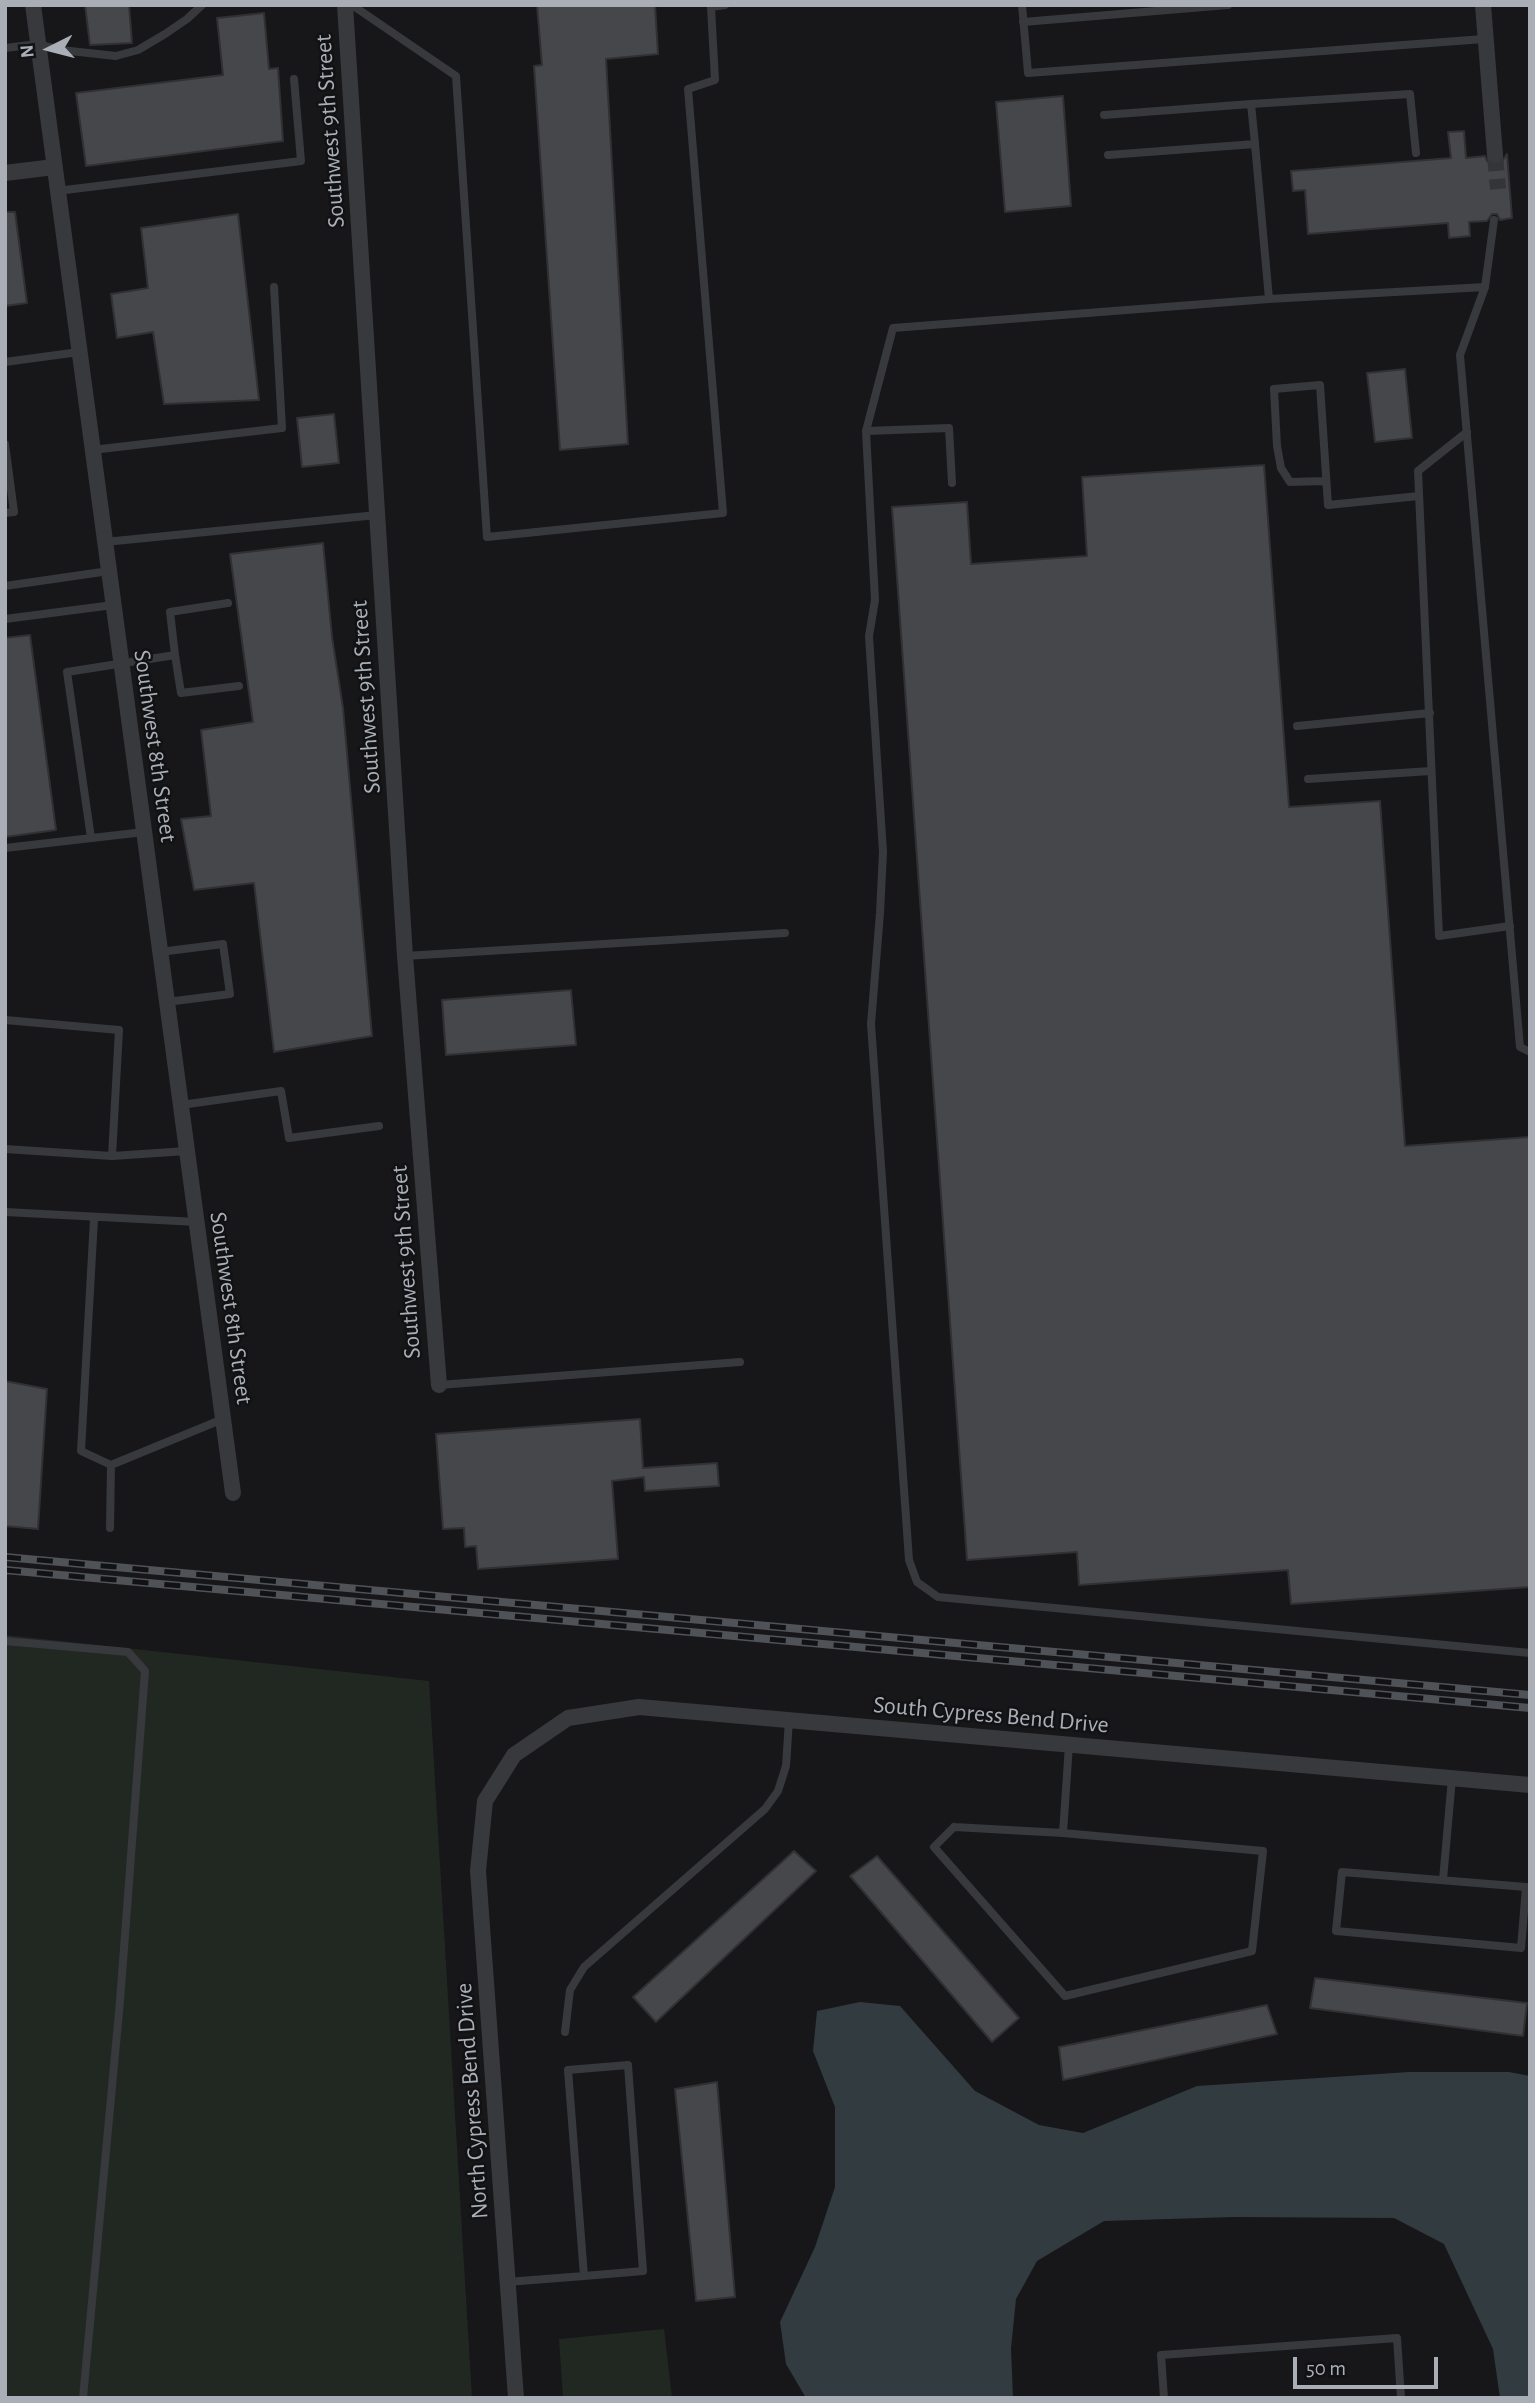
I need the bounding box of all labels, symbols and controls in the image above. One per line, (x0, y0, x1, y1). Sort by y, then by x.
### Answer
north arrow (14, 14, 84, 84)
street label: Southwest 9th Street (309, 33, 351, 229)
text: N (17, 44, 38, 59)
street label: Southwest 9th Street (345, 599, 387, 795)
street label: Southwest 8th Street (127, 648, 183, 844)
street label: Southwest 9th Street (385, 1164, 427, 1360)
street label: Southwest 8th Street (203, 1210, 259, 1406)
street label: South Cypress Bend Drive (872, 1690, 1110, 1740)
street label: North Cypress Bend Drive (449, 1982, 495, 2220)
scale bar (1297, 2344, 1442, 2388)
text: 50 m (1306, 2358, 1346, 2379)

